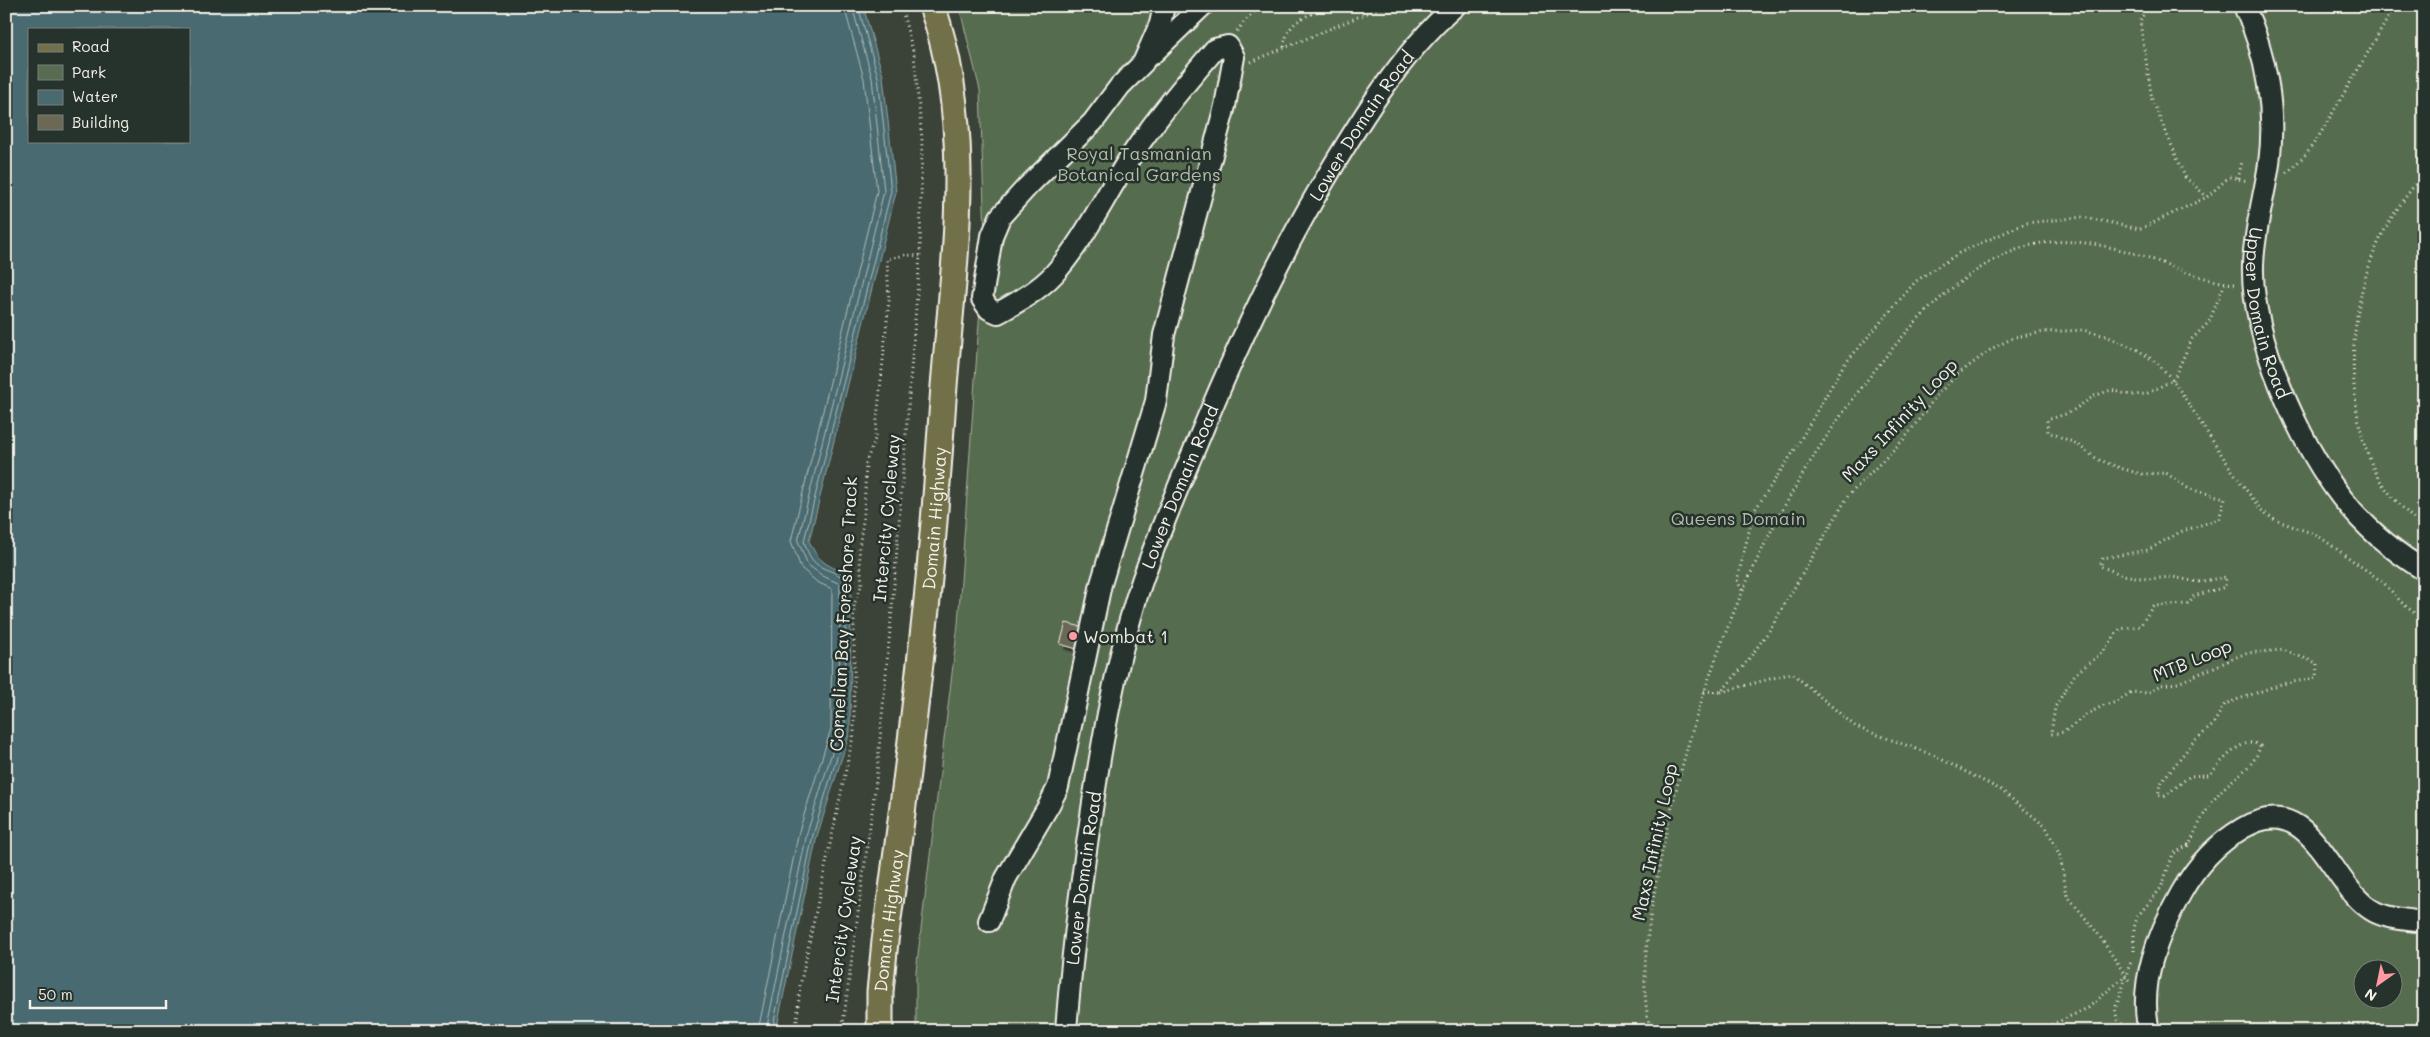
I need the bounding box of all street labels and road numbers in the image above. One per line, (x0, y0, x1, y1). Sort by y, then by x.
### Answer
street label: Lower Domain Road (1303, 46, 1419, 205)
street label: Upper Domain Road (2241, 225, 2296, 402)
street label: Maxs Infinity Loop (1836, 353, 1962, 487)
street label: Lower Domain Road (1135, 401, 1224, 572)
street label: Intercity Cycleway (867, 433, 905, 603)
street label: Domain Highway (916, 446, 952, 591)
street label: Cornelian Bay Foreshore Track (824, 476, 862, 752)
street label: MTB Loop (2149, 633, 2235, 687)
street label: Maxs Infinity Loop (1626, 761, 1682, 923)
street label: Lower Domain Road (1060, 790, 1107, 966)
street label: Intercity Cycleway (819, 834, 867, 1004)
street label: Domain Highway (868, 848, 909, 993)

